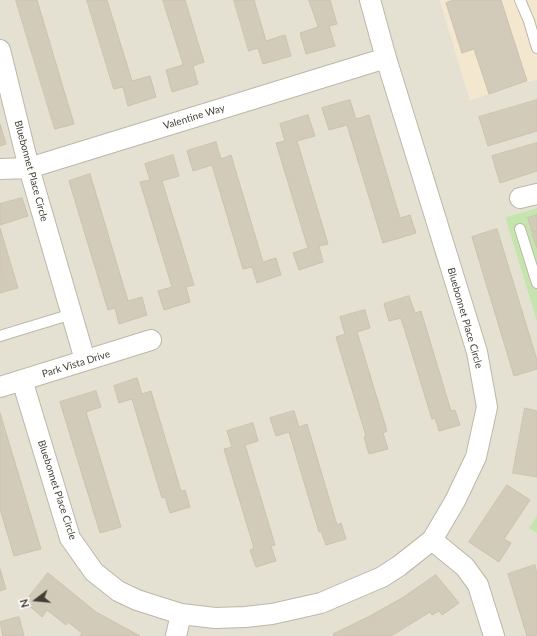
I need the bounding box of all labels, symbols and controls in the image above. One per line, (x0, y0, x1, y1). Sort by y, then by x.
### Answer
street label: Valentine Way (162, 102, 226, 132)
street label: Bluebonnet Place Circle (12, 119, 50, 223)
street label: Bluebonnet Place Circle (445, 266, 485, 370)
street label: Park Vista Drive (41, 348, 111, 380)
street label: Bluebonnet Place Circle (35, 439, 79, 541)
north arrow (16, 580, 56, 620)
text: N (17, 598, 31, 609)

